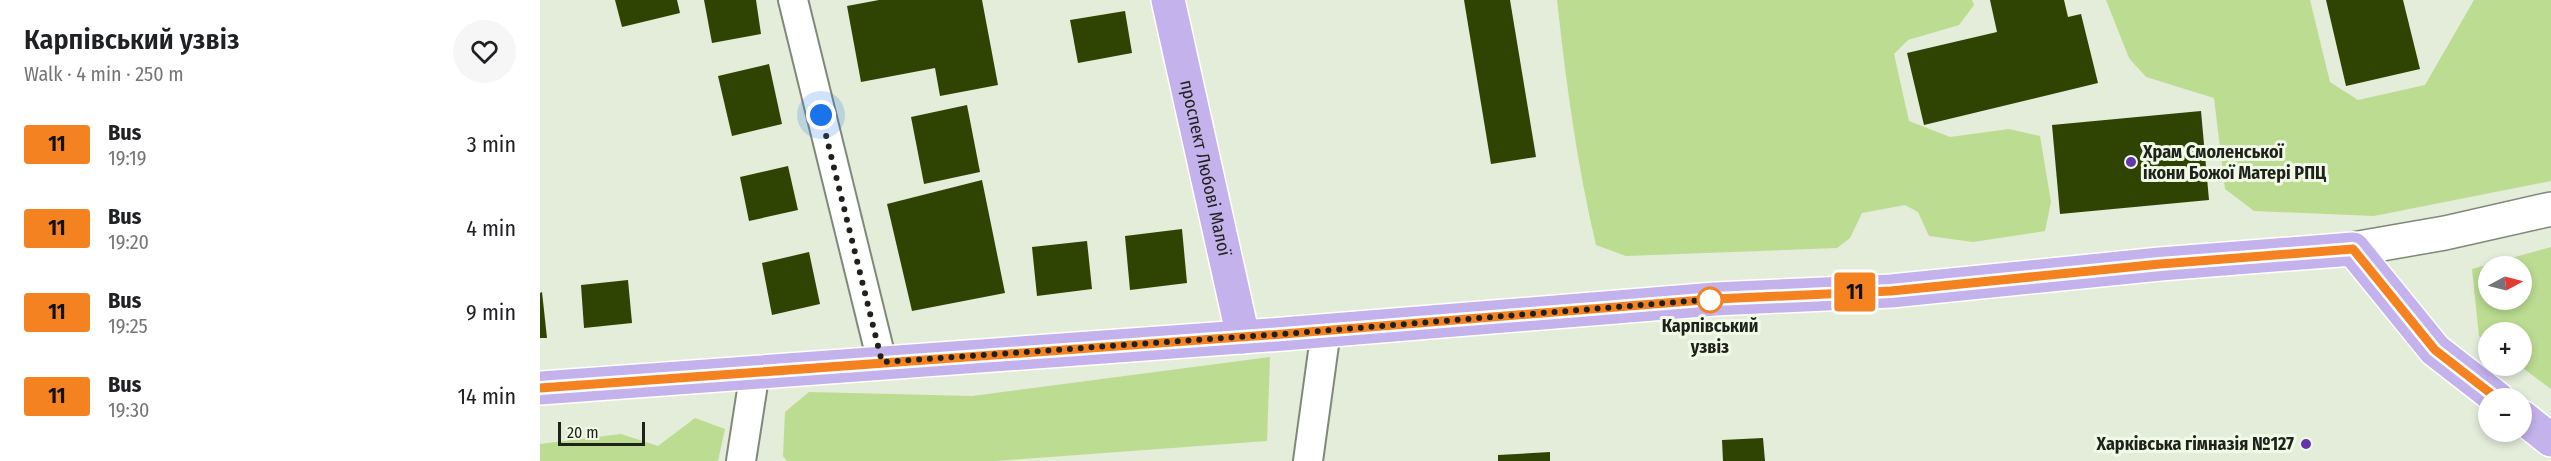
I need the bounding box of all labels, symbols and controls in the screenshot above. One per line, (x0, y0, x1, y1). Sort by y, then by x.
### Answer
button: heart (453, 20, 516, 83)
text: Карпівський узвіз (24, 23, 240, 56)
text: Walk · 4 min · 250 m (24, 62, 184, 86)
street label: проспект Любові Малої (1175, 78, 1236, 258)
your location (806, 100, 836, 130)
text: Bus (108, 119, 141, 146)
text: 11 (48, 131, 66, 157)
text: 3 min (467, 131, 516, 158)
place label: Храм Смоленської ікони Божої Матері РПЦ (2142, 141, 2327, 184)
text: 19:19 (108, 146, 146, 170)
marker: Храм Смоленської ікони Божої Матері РПЦ (2124, 155, 2138, 169)
text: Bus (108, 203, 141, 230)
text: 11 (48, 215, 66, 241)
text: 4 min (466, 215, 516, 242)
text: 19:20 (108, 230, 149, 254)
north arrow (2478, 256, 2532, 310)
map controls (2478, 256, 2532, 442)
line badge: 11 (1828, 272, 1882, 312)
text: 11 (1846, 279, 1864, 305)
text: Bus (108, 287, 141, 314)
marker: Карпівський узвіз (1697, 287, 1723, 313)
text: 11 (48, 299, 66, 325)
text: 9 min (466, 299, 516, 326)
text: 19:25 (108, 314, 148, 338)
place label: Карпівський узвіз (1662, 315, 1758, 358)
button: + (2478, 322, 2532, 376)
text: Bus (108, 371, 141, 398)
text: 11 (48, 383, 66, 409)
text: 14 min (458, 383, 516, 410)
button: − (2478, 388, 2532, 442)
text: 19:30 (108, 398, 149, 422)
scale bar (558, 419, 645, 446)
text: 20 m (567, 423, 598, 442)
place label: Харківська гімназія №127 (2096, 433, 2294, 455)
marker: Харківська гімназія №127 (2299, 437, 2313, 451)

